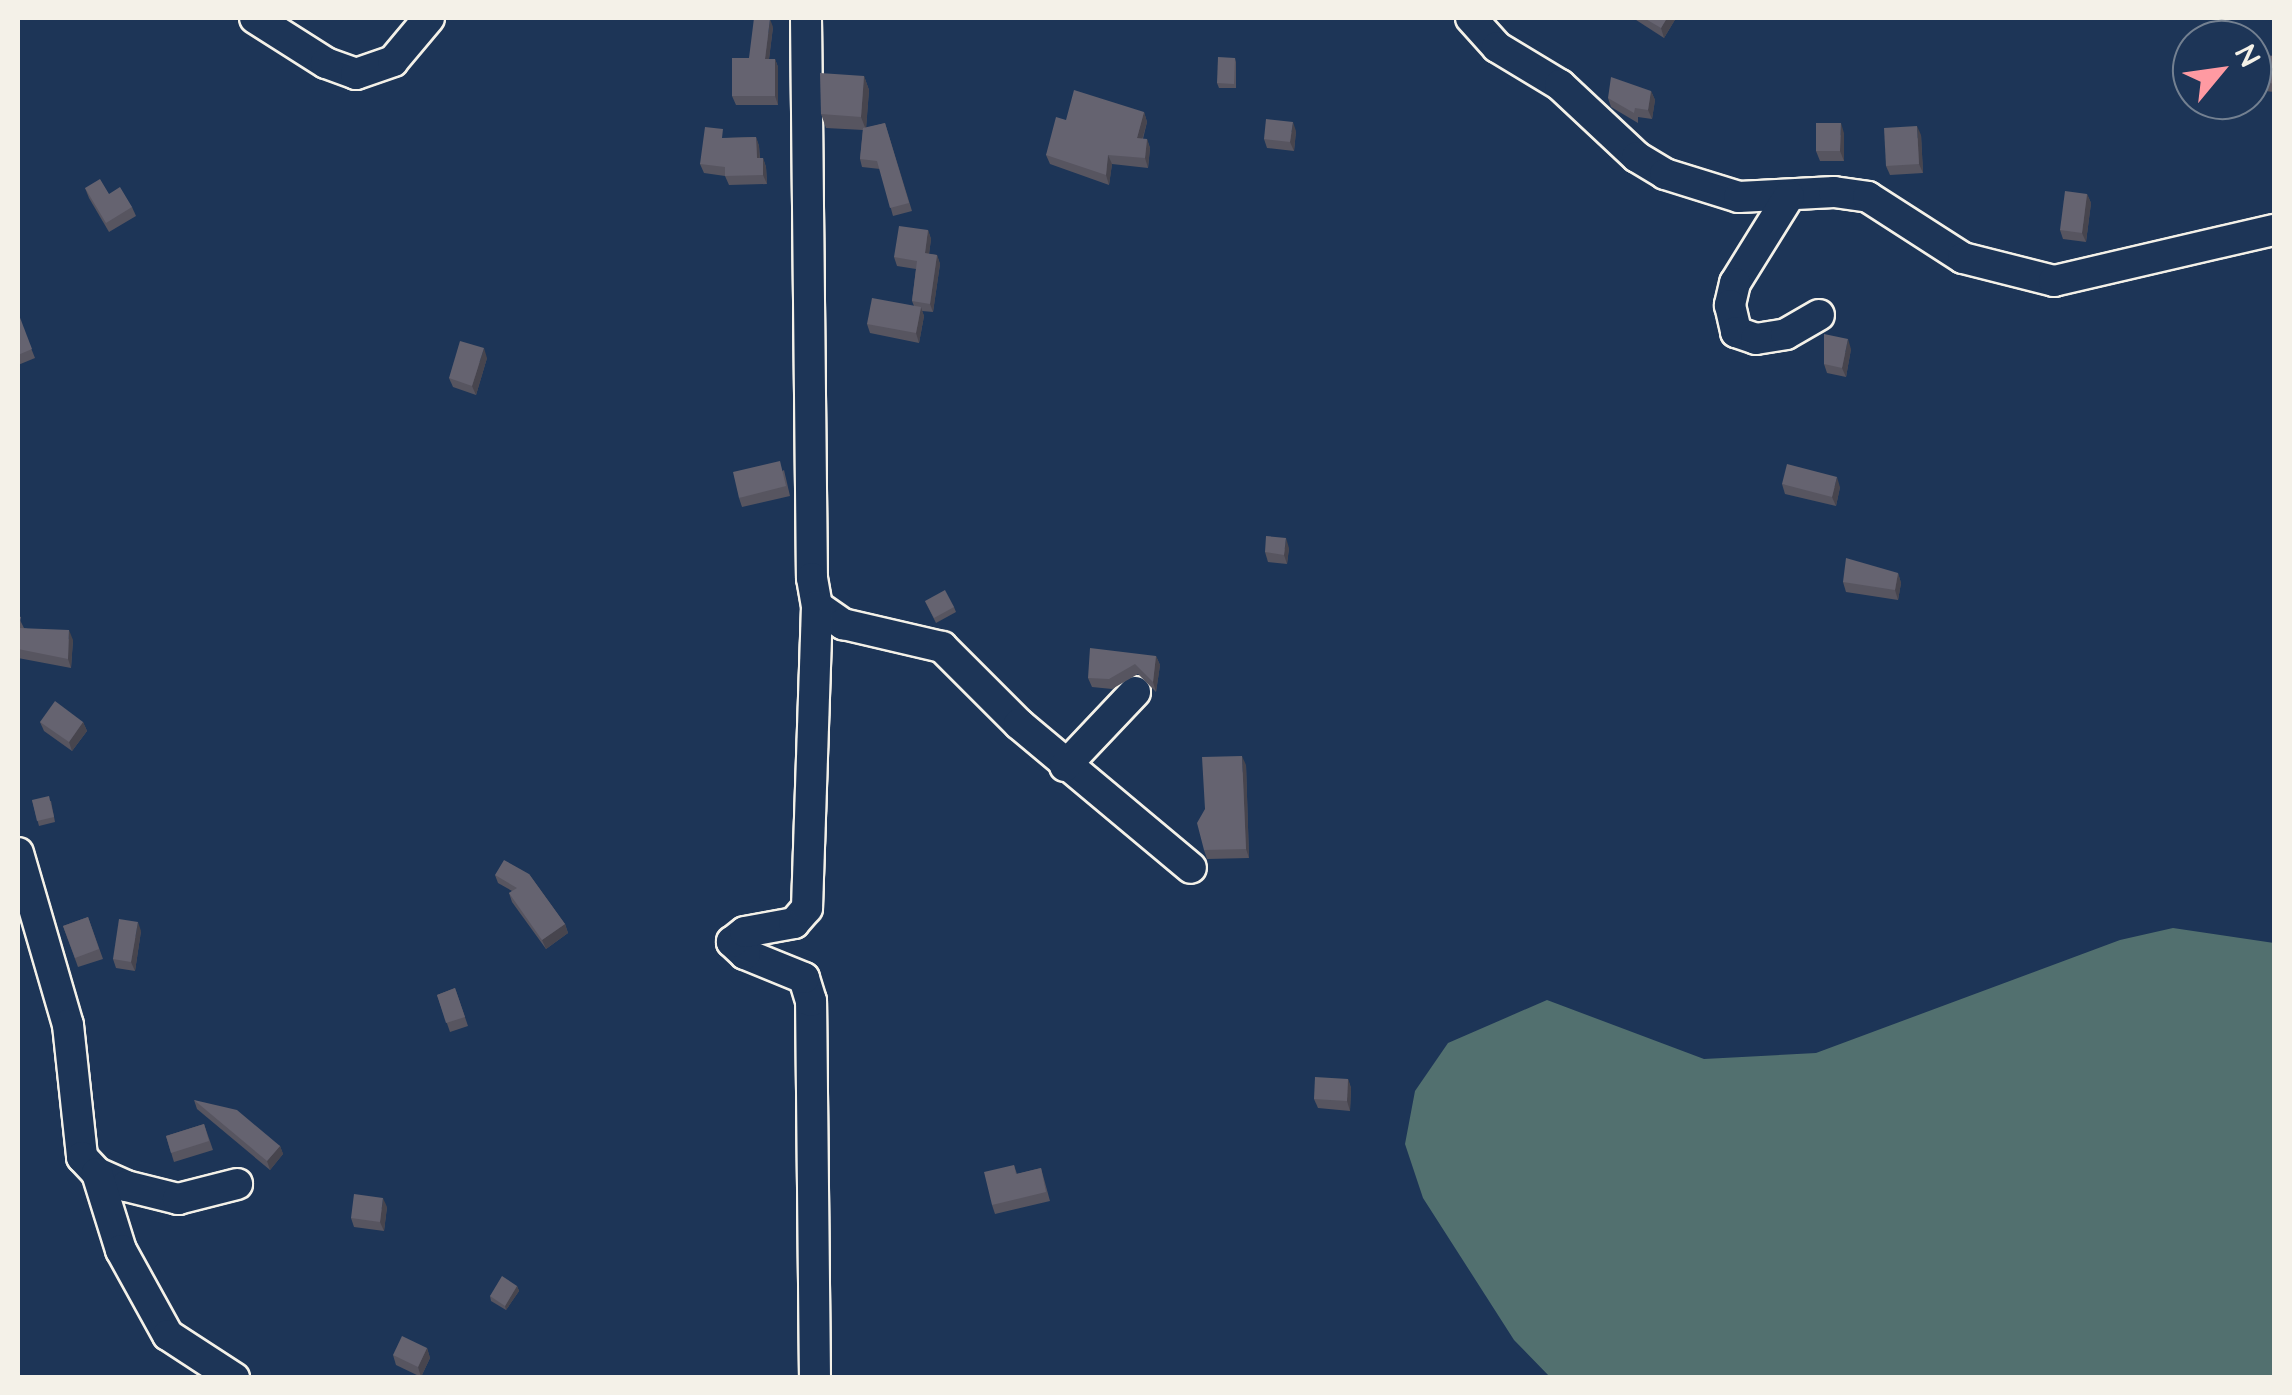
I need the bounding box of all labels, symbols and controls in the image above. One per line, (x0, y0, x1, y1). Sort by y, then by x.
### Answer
north arrow (2172, 20, 2272, 120)
text: N (2226, 39, 2268, 73)

